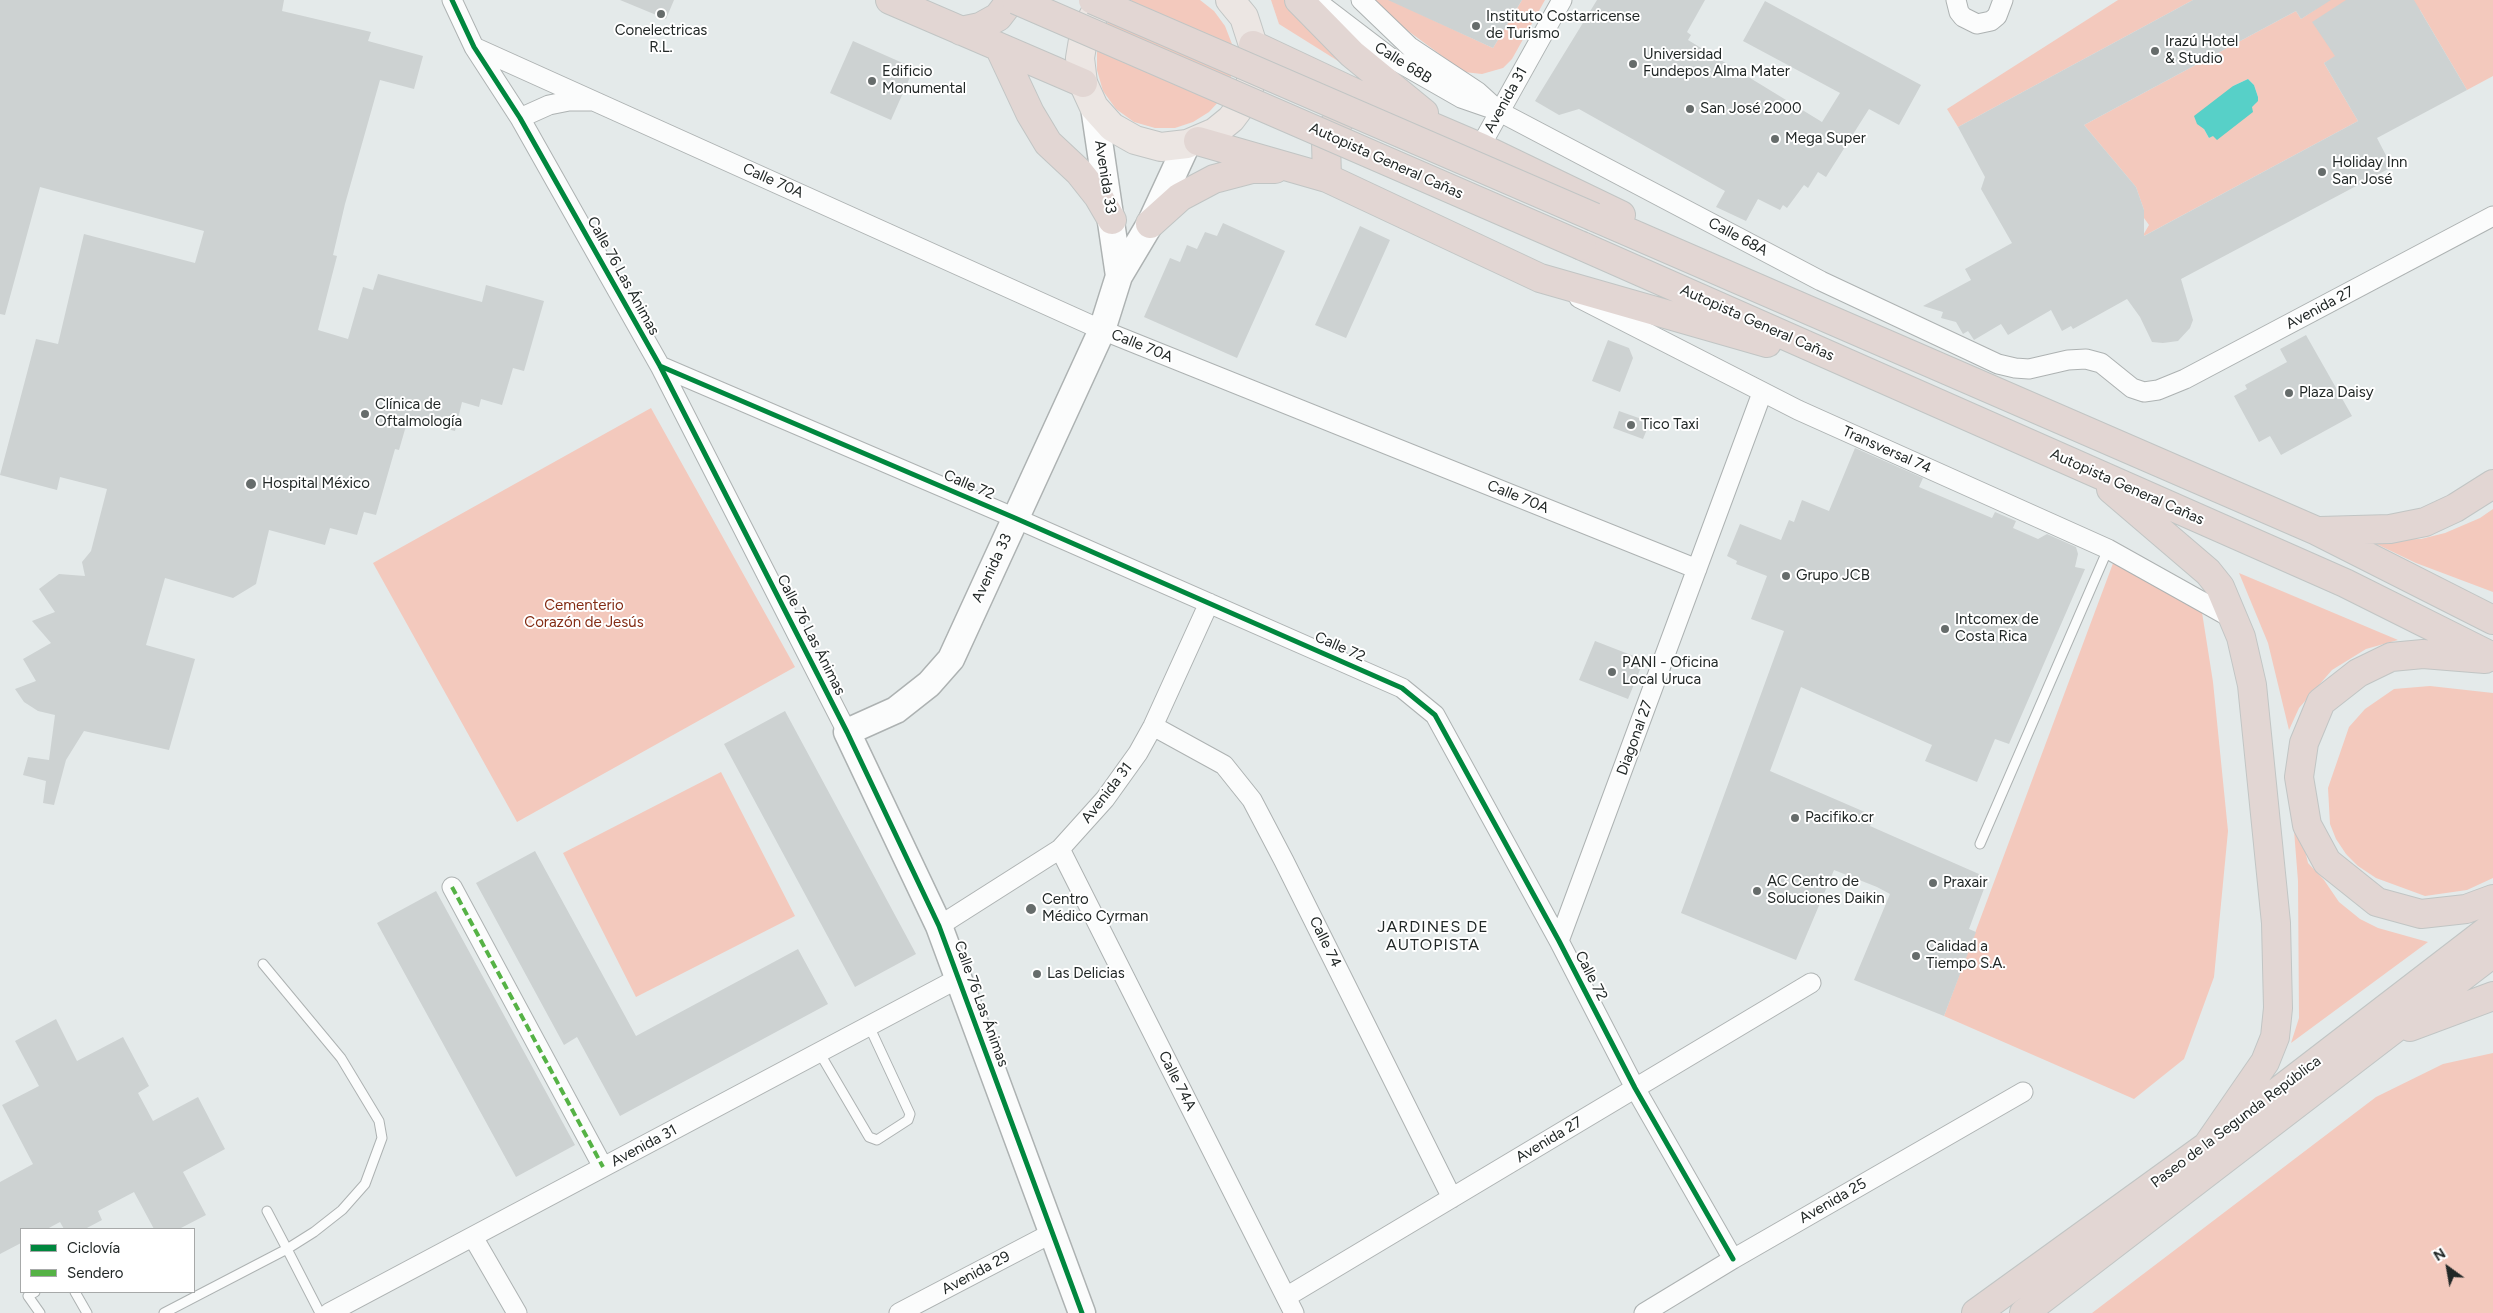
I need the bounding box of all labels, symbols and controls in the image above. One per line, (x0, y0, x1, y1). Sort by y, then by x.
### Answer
marker: Conelectricas R.L. (655, 8, 667, 20)
place label: Instituto Costarricense de Turismo (1486, 8, 1640, 43)
marker: Instituto Costarricense de Turismo (1470, 20, 1482, 32)
place label: Conelectricas R.L. (615, 22, 707, 57)
place label: Irazú Hotel & Studio (2165, 33, 2238, 68)
street label: Calle 68B (1371, 38, 1435, 88)
marker: Irazú Hotel & Studio (2149, 45, 2161, 57)
place label: Universidad Fundepos Alma Mater (1643, 46, 1790, 81)
marker: Universidad Fundepos Alma Mater (1627, 58, 1639, 70)
place label: Edificio Monumental (882, 63, 966, 98)
street label: Avenida 31 (1481, 64, 1531, 136)
marker: Edificio Monumental (866, 75, 878, 87)
place label: San José 2000 (1700, 100, 1801, 118)
marker: San José 2000 (1684, 103, 1696, 115)
street label: Autopista General Cañas (1306, 119, 1466, 203)
place label: Mega Super (1785, 130, 1866, 148)
marker: Mega Super (1769, 133, 1781, 145)
street label: Avenida 33 (1090, 139, 1120, 215)
place label: Holiday Inn San José (2332, 154, 2407, 189)
street label: Calle 70A (740, 160, 806, 202)
marker: Holiday Inn San José (2316, 166, 2328, 178)
street label: Calle 76 Las Ánimas (583, 214, 663, 338)
street label: Calle 68A (1705, 214, 1771, 260)
street label: Autopista General Cañas (1677, 281, 1837, 365)
street label: Avenida 27 (2283, 283, 2357, 333)
street label: Calle 70A (1109, 326, 1175, 366)
place label: Plaza Daisy (2299, 384, 2374, 402)
marker: Plaza Daisy (2283, 387, 2295, 399)
place label: Clínica de Oftalmología (375, 396, 462, 431)
marker: Clínica de Oftalmología (359, 408, 371, 420)
place label: Tico Taxi (1641, 416, 1699, 434)
marker: Tico Taxi (1625, 419, 1637, 431)
street label: Transversal 74 (1840, 422, 1934, 478)
street label: Autopista General Cañas (2047, 445, 2207, 529)
street label: Calle 72 (941, 466, 997, 504)
place label: Hospital México (262, 475, 370, 493)
marker: Hospital México (244, 477, 258, 491)
street label: Calle 70A (1485, 477, 1551, 517)
street label: Avenida 33 (968, 531, 1016, 605)
place label: Grupo JCB (1796, 567, 1870, 585)
marker: Grupo JCB (1780, 570, 1792, 582)
street label: Calle 76 Las Ánimas (773, 572, 849, 698)
park label: Cementerio Corazón de Jesús (524, 597, 644, 632)
place label: Intcomex de Costa Rica (1955, 611, 2039, 646)
marker: Intcomex de Costa Rica (1939, 623, 1951, 635)
street label: Calle 72 (1312, 628, 1368, 666)
place label: PANI - Oficina Local Uruca (1622, 654, 1718, 689)
marker: PANI - Oficina Local Uruca (1606, 666, 1618, 678)
street label: Diagonal 27 (1613, 698, 1657, 778)
street label: Avenida 31 (1078, 759, 1136, 827)
place label: Pacifiko.cr (1805, 809, 1874, 827)
marker: Pacifiko.cr (1789, 812, 1801, 824)
place label: AC Centro de Soluciones Daikin (1767, 873, 1885, 908)
place label: Praxair (1943, 874, 1988, 892)
marker: Praxair (1927, 877, 1939, 889)
marker: AC Centro de Soluciones Daikin (1751, 885, 1763, 897)
place label: Centro Médico Cyrman (1042, 891, 1148, 926)
marker: Centro Médico Cyrman (1024, 902, 1038, 916)
street label: Calle 74 (1305, 914, 1345, 970)
district label: JARDINES DE AUTOPISTA (1376, 917, 1490, 955)
place label: Calidad a Tiempo S.A. (1926, 938, 2006, 973)
street label: Calle 76 Las Ánimas (950, 939, 1012, 1069)
street label: Calle 72 (1571, 948, 1611, 1004)
marker: Calidad a Tiempo S.A. (1910, 950, 1922, 962)
place label: Las Delicias (1047, 965, 1125, 983)
marker: Las Delicias (1031, 968, 1043, 980)
street label: Calle 74A (1154, 1048, 1200, 1114)
street label: Paseo de la Segunda República (2147, 1052, 2325, 1192)
street label: Avenida 27 (1513, 1113, 1585, 1167)
street label: Avenida 31 (608, 1121, 680, 1171)
street label: Avenida 25 (1796, 1175, 1870, 1227)
legend (20, 1228, 195, 1293)
text: Ciclovía (67, 1239, 120, 1257)
north arrow (2423, 1243, 2473, 1293)
text: N (2431, 1245, 2449, 1265)
street label: Avenida 29 (939, 1248, 1013, 1298)
text: Sendero (67, 1264, 124, 1282)

